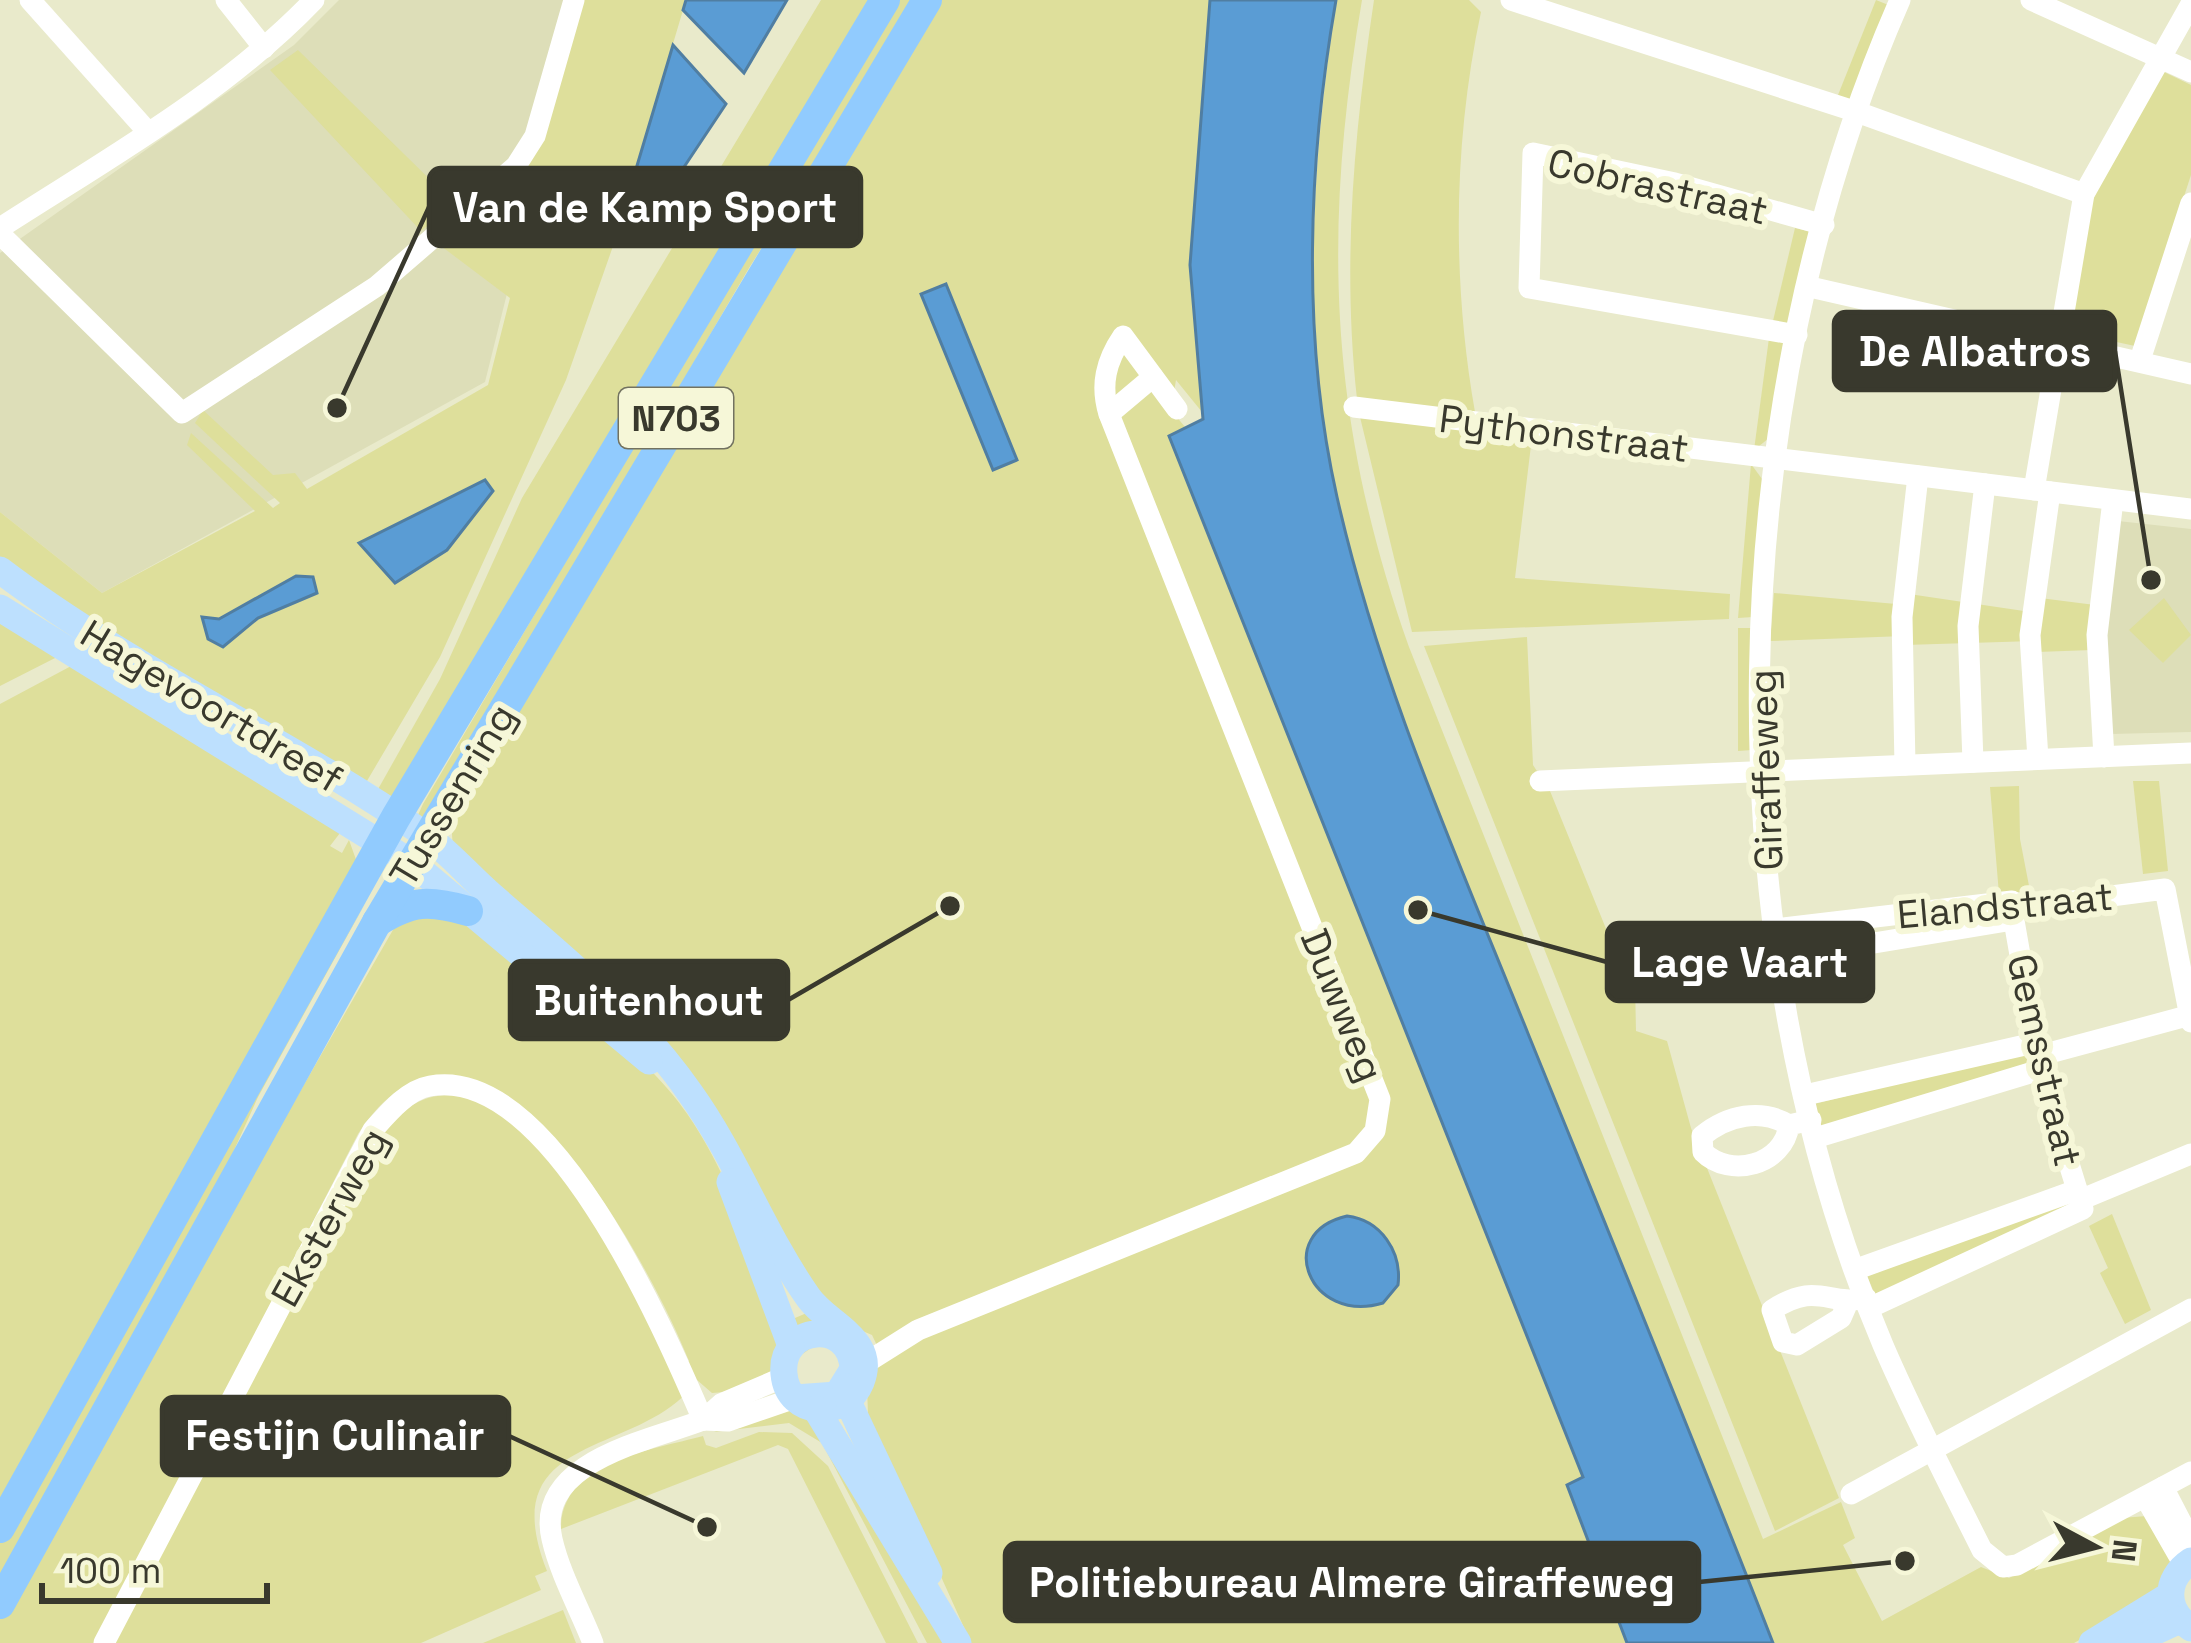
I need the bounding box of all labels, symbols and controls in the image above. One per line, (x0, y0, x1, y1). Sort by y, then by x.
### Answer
street label: Cobrastraat (1543, 137, 1773, 236)
callout: Van de Kamp Sport (429, 168, 861, 246)
text: Van de Kamp Sport (453, 181, 837, 234)
callout: De Albatros (1834, 312, 2115, 390)
text: De Albatros (1859, 325, 2091, 378)
road number: N703 (619, 388, 733, 448)
street label: Pythonstraat (1436, 394, 1691, 473)
street label: Hagevoortdreef (72, 609, 352, 804)
street label: Giraffeweg (1738, 669, 1793, 871)
street label: Tussenring (379, 695, 526, 896)
street label: Elandstraat (1895, 872, 2115, 939)
street label: Duwweg (1290, 922, 1395, 1089)
callout: Lage Vaart (1607, 923, 1873, 1001)
text: Lage Vaart (1632, 936, 1848, 989)
street label: Gemsstraat (1996, 949, 2093, 1171)
callout: Buitenhout (510, 961, 788, 1039)
text: Buitenhout (534, 974, 764, 1027)
street label: Eksterweg (260, 1119, 399, 1315)
callout: Festijn Culinair (162, 1397, 509, 1475)
text: Festijn Culinair (185, 1409, 485, 1462)
north arrow (2035, 1487, 2155, 1607)
scale bar (42, 1529, 267, 1603)
text: N (2102, 1537, 2146, 1564)
callout: Politiebureau Almere Giraffeweg (1005, 1543, 1699, 1621)
text: 100 m (60, 1548, 161, 1594)
text: Politiebureau Almere Giraffeweg (1029, 1556, 1675, 1609)

